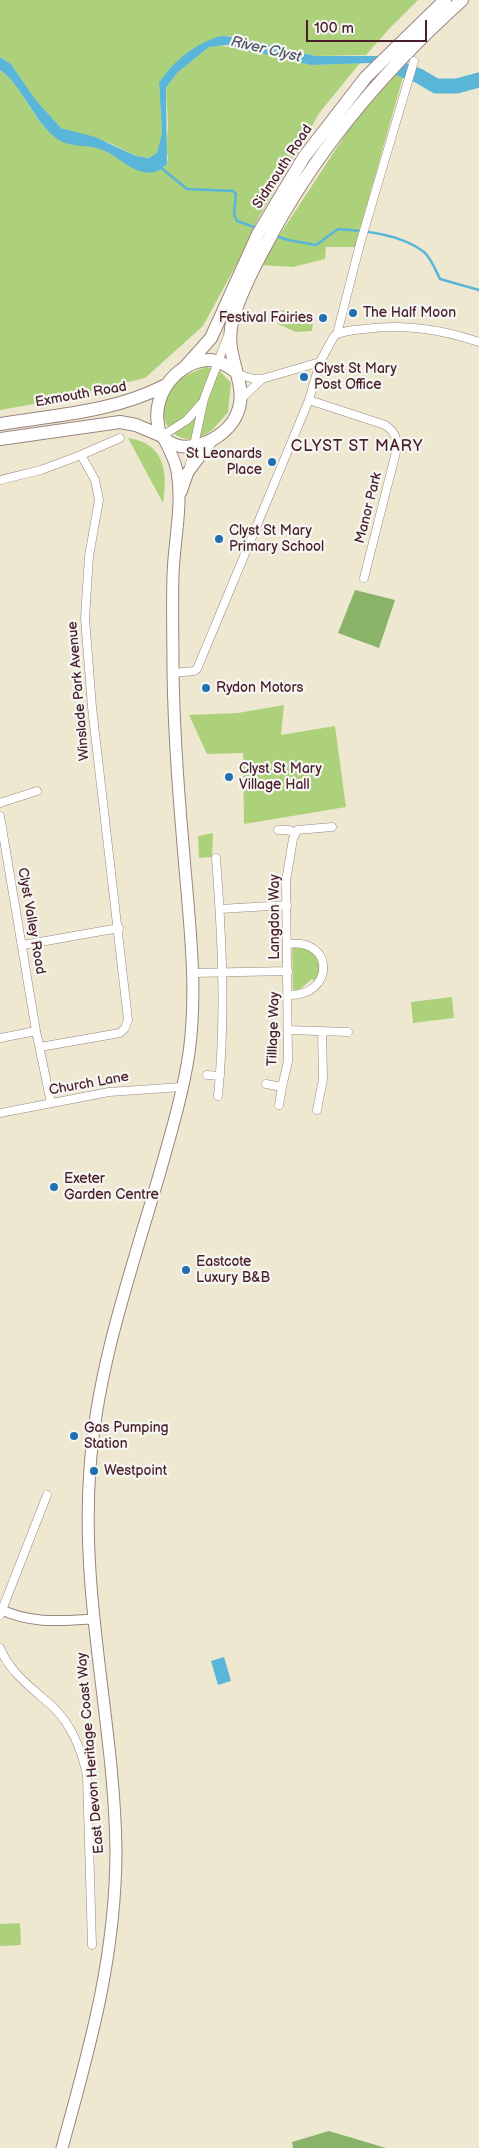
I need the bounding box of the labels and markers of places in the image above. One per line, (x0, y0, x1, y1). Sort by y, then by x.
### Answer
place label: The Half Moon (363, 305, 456, 321)
marker: The Half Moon (347, 307, 359, 319)
place label: Festival Fairies (219, 310, 313, 326)
marker: Festival Fairies (317, 312, 329, 324)
place label: Clyst St Mary Post Office (314, 361, 397, 394)
marker: Clyst St Mary Post Office (298, 371, 310, 383)
place label: St Leonards Place (186, 446, 262, 478)
marker: St Leonards Place (266, 456, 278, 468)
place label: Clyst St Mary Primary School (229, 523, 324, 556)
marker: Clyst St Mary Primary School (213, 533, 225, 545)
place label: Rydon Motors (216, 680, 303, 696)
marker: Rydon Motors (200, 682, 212, 694)
place label: Clyst St Mary Village Hall (239, 761, 322, 794)
marker: Clyst St Mary Village Hall (223, 771, 235, 783)
place label: Exeter Garden Centre (64, 1171, 159, 1204)
marker: Exeter Garden Centre (48, 1181, 60, 1193)
place label: Eastcote Luxury B&B (196, 1254, 270, 1286)
marker: Eastcote Luxury B&B (180, 1264, 192, 1276)
place label: Gas Pumping Station (84, 1420, 169, 1452)
marker: Gas Pumping Station (68, 1430, 80, 1442)
place label: Westpoint (104, 1463, 167, 1479)
marker: Westpoint (88, 1465, 100, 1477)

